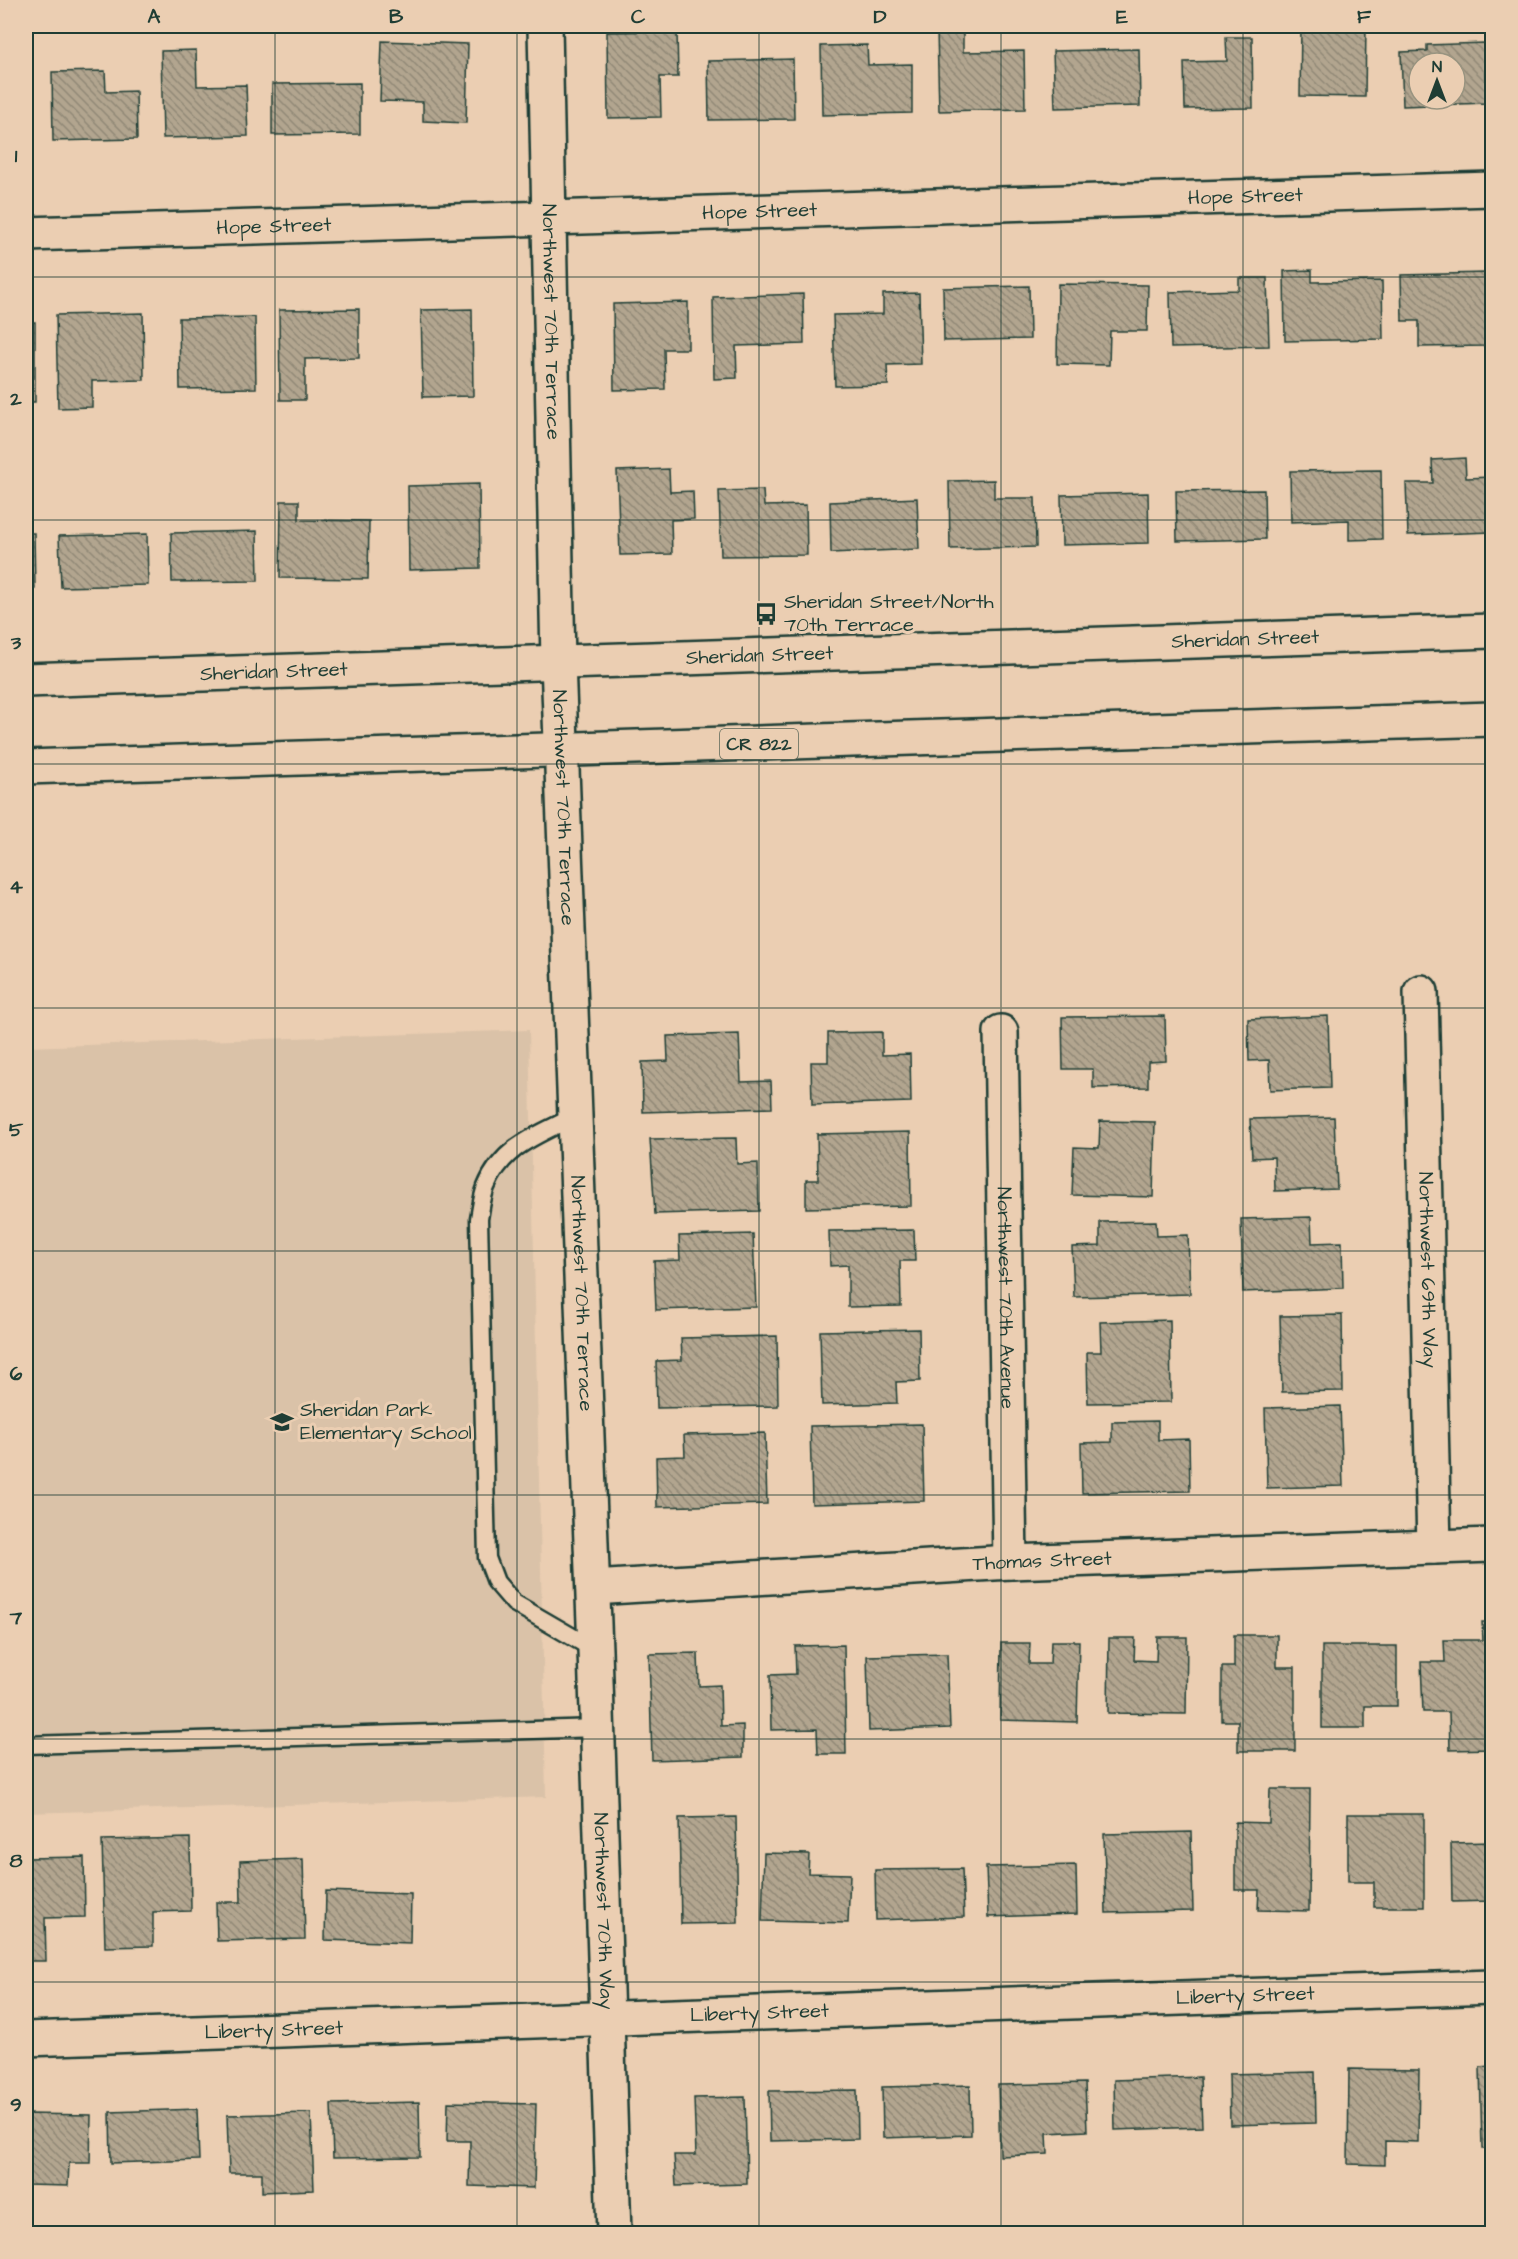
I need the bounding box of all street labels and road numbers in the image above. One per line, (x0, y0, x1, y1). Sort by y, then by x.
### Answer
street label: Hope Street (1187, 181, 1303, 212)
street label: Hope Street (702, 196, 818, 227)
street label: Northwest 70th Terrace (535, 204, 567, 440)
street label: Hope Street (216, 211, 332, 242)
street label: Sheridan Street (1171, 623, 1320, 656)
street label: Sheridan Street (685, 639, 834, 672)
street label: Sheridan Street (199, 655, 348, 688)
street label: Northwest 70th Terrace (545, 689, 582, 926)
road number: CR 822 (720, 729, 798, 759)
street label: Northwest 69th Way (1411, 1172, 1444, 1368)
street label: Northwest 70th Terrace (563, 1175, 600, 1412)
street label: Northwest 70th Avenue (990, 1187, 1021, 1409)
street label: Thomas Street (972, 1544, 1112, 1578)
street label: Northwest 70th Way (586, 1812, 621, 2010)
street label: Liberty Street (1175, 1979, 1315, 2012)
street label: Liberty Street (690, 1997, 829, 2029)
street label: Liberty Street (204, 2014, 344, 2047)

